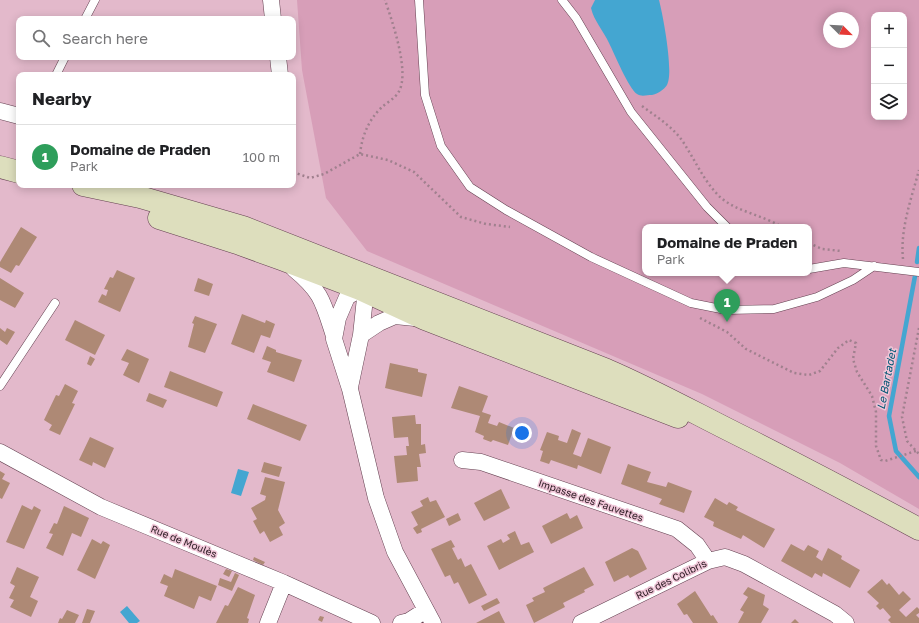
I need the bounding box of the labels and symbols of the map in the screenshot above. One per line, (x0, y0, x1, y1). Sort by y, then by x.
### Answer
north arrow (823, 12, 859, 48)
pin: 1 (714, 289, 740, 322)
water label: Le Bartadet (874, 346, 899, 410)
your location (512, 423, 532, 443)
street label: Impasse des Fauvettes (537, 476, 645, 524)
street label: Rue de Moulès (149, 522, 219, 560)
street label: Rue des Colibris (634, 557, 708, 601)

